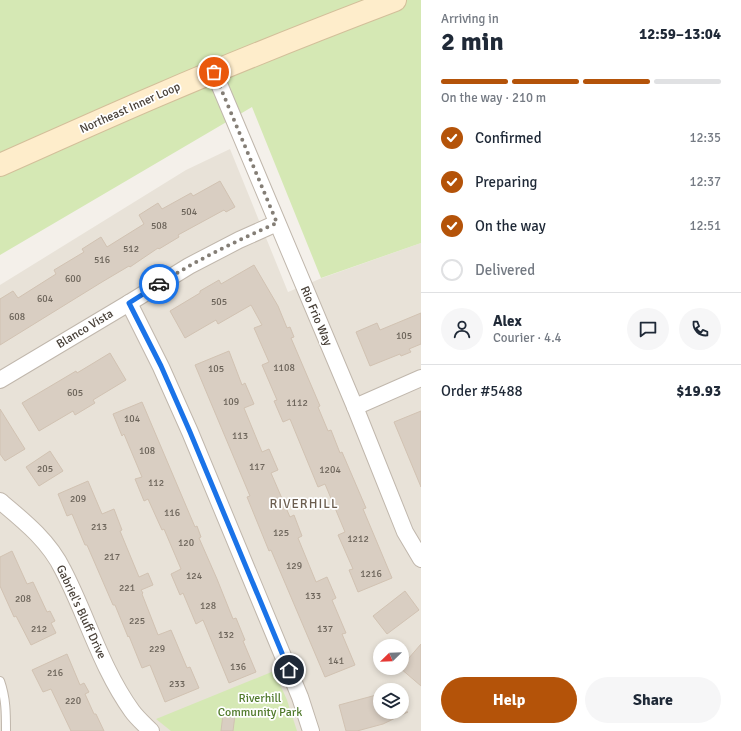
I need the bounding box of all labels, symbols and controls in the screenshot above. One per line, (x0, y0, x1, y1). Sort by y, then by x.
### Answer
text: Arriving in (441, 11, 499, 27)
text: 12:59–13:04 (639, 25, 721, 43)
text: 2 min (441, 26, 504, 58)
pin (197, 55, 231, 89)
icon: bag (203, 61, 225, 83)
street label: Northeast Inner Loop (77, 79, 183, 137)
text: On the way · 210 m (441, 90, 546, 106)
icon: check (441, 127, 463, 149)
text: Confirmed (475, 129, 542, 147)
text: 12:35 (689, 130, 721, 146)
icon: check (441, 171, 463, 193)
text: Preparing (475, 173, 538, 191)
text: 12:37 (689, 174, 721, 190)
house number: 504 (181, 206, 198, 218)
icon: check (441, 215, 463, 237)
text: On the way (475, 217, 546, 235)
text: 12:51 (689, 218, 721, 234)
house number: 508 (151, 220, 167, 232)
house number: 512 (123, 243, 139, 255)
house number: 516 (94, 254, 110, 266)
text: Delivered (475, 261, 535, 279)
courier (139, 264, 179, 304)
house number: 600 (65, 273, 81, 285)
icon: car (148, 273, 170, 295)
street label: Rio Frio Way (297, 284, 335, 348)
house number: 604 (37, 293, 54, 305)
house number: 505 (211, 296, 227, 308)
street label: Blanco Vista (54, 306, 116, 352)
button: person (441, 308, 483, 350)
button: chat (627, 308, 669, 350)
button: phone (679, 308, 721, 350)
house number: 608 (9, 311, 25, 323)
text: Alex (493, 312, 522, 330)
house number: 105 (396, 330, 412, 342)
text: Courier · 4.4 (493, 330, 562, 346)
house number: 1108 (273, 362, 295, 374)
house number: 105 (208, 363, 224, 375)
text: Order #5488 (441, 382, 523, 400)
text: $19.93 (676, 382, 721, 400)
house number: 605 (67, 387, 83, 399)
house number: 109 (223, 396, 239, 408)
house number: 1112 (286, 397, 308, 409)
house number: 104 (124, 413, 141, 425)
house number: 113 (232, 430, 248, 442)
house number: 108 (139, 445, 155, 457)
house number: 117 (249, 461, 265, 473)
house number: 205 (37, 463, 53, 475)
house number: 1204 (319, 464, 341, 476)
house number: 112 (148, 477, 164, 489)
house number: 209 (70, 493, 86, 505)
district label: RIVERHILL (269, 496, 339, 512)
house number: 116 (164, 507, 180, 519)
house number: 213 (91, 521, 107, 533)
house number: 125 (273, 527, 289, 539)
house number: 1212 (347, 533, 369, 545)
house number: 120 (178, 537, 194, 549)
house number: 217 (104, 551, 120, 563)
house number: 129 (286, 560, 302, 572)
street label: Gabriel's Bluff Drive (53, 563, 109, 661)
house number: 1216 (360, 568, 382, 580)
house number: 124 (186, 570, 203, 582)
house number: 221 (119, 582, 135, 594)
house number: 133 (305, 590, 321, 602)
house number: 208 (15, 593, 31, 605)
house number: 128 (200, 600, 216, 612)
house number: 225 (129, 615, 145, 627)
house number: 212 (31, 623, 47, 635)
house number: 137 (317, 623, 333, 635)
house number: 132 (218, 629, 234, 641)
north arrow (373, 639, 409, 675)
map controls (373, 639, 409, 719)
house number: 229 (149, 643, 165, 655)
pin (272, 653, 306, 687)
house number: 141 (328, 655, 344, 667)
icon: home (278, 659, 300, 681)
house number: 136 (230, 661, 246, 673)
house number: 216 (47, 667, 63, 679)
button: Help (441, 677, 577, 723)
button: Share (585, 677, 721, 723)
house number: 233 (169, 678, 185, 690)
button: layers (373, 683, 409, 719)
park label: Riverhill Community Park (218, 691, 302, 720)
house number: 220 (65, 695, 81, 707)

